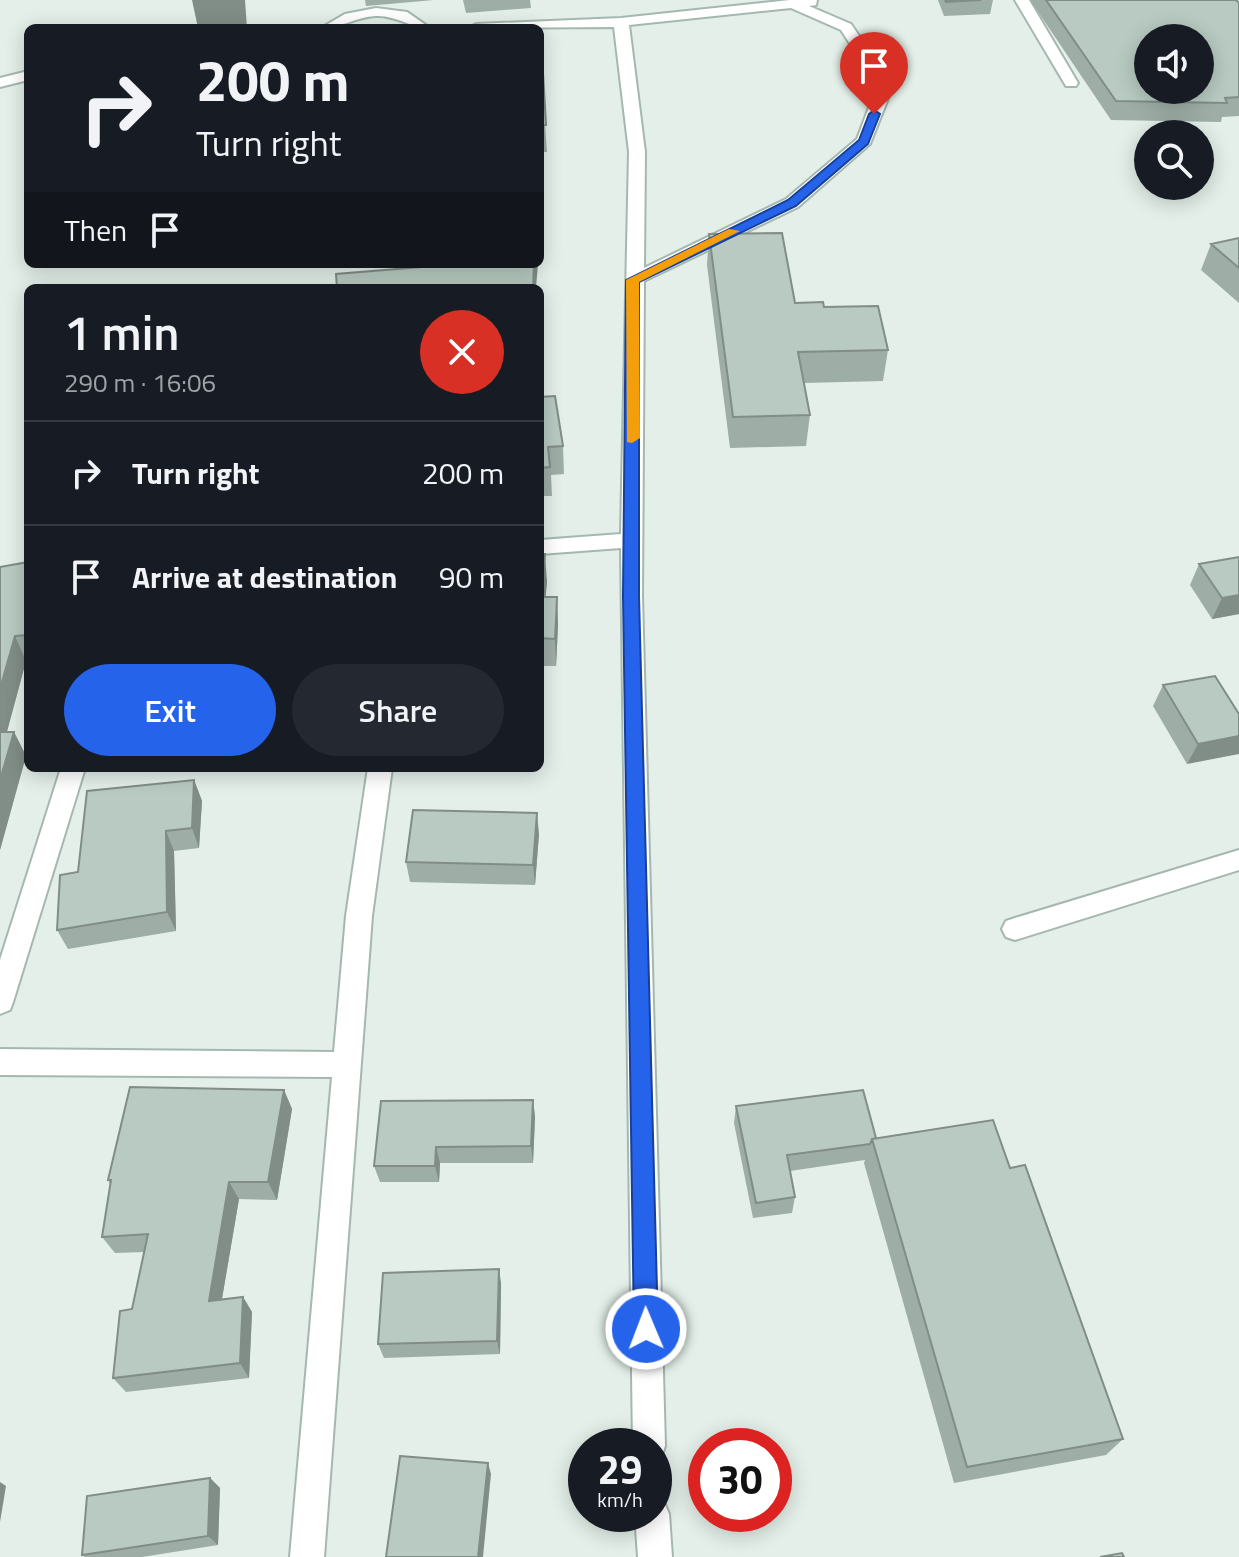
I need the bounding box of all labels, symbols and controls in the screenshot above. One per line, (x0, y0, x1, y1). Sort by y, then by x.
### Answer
map controls (1134, 24, 1214, 200)
button: sound (1134, 24, 1214, 104)
pin (840, 32, 908, 114)
text: 200 m (196, 38, 349, 123)
icon: arrive (852, 44, 896, 88)
icon: right (64, 56, 168, 160)
text: Turn right (196, 115, 341, 170)
button: search (1134, 120, 1214, 200)
text: Then (64, 207, 127, 253)
icon: arrive (143, 208, 187, 252)
text: 1 min (64, 296, 179, 369)
button: close (420, 310, 504, 394)
text: 290 m · 16:06 (64, 363, 216, 402)
text: Turn right (132, 450, 260, 496)
text: 200 m (422, 450, 504, 496)
icon: right (64, 451, 108, 495)
text: Arrive at destination (132, 554, 397, 600)
text: 90 m (439, 554, 504, 600)
icon: arrive (64, 555, 108, 599)
button: Exit (64, 664, 276, 756)
button: Share (292, 664, 504, 756)
position arrow (604, 1287, 688, 1371)
speed limit sign: 30 (688, 1428, 792, 1532)
text: 29 (598, 1439, 642, 1500)
text: km/h (597, 1484, 643, 1515)

